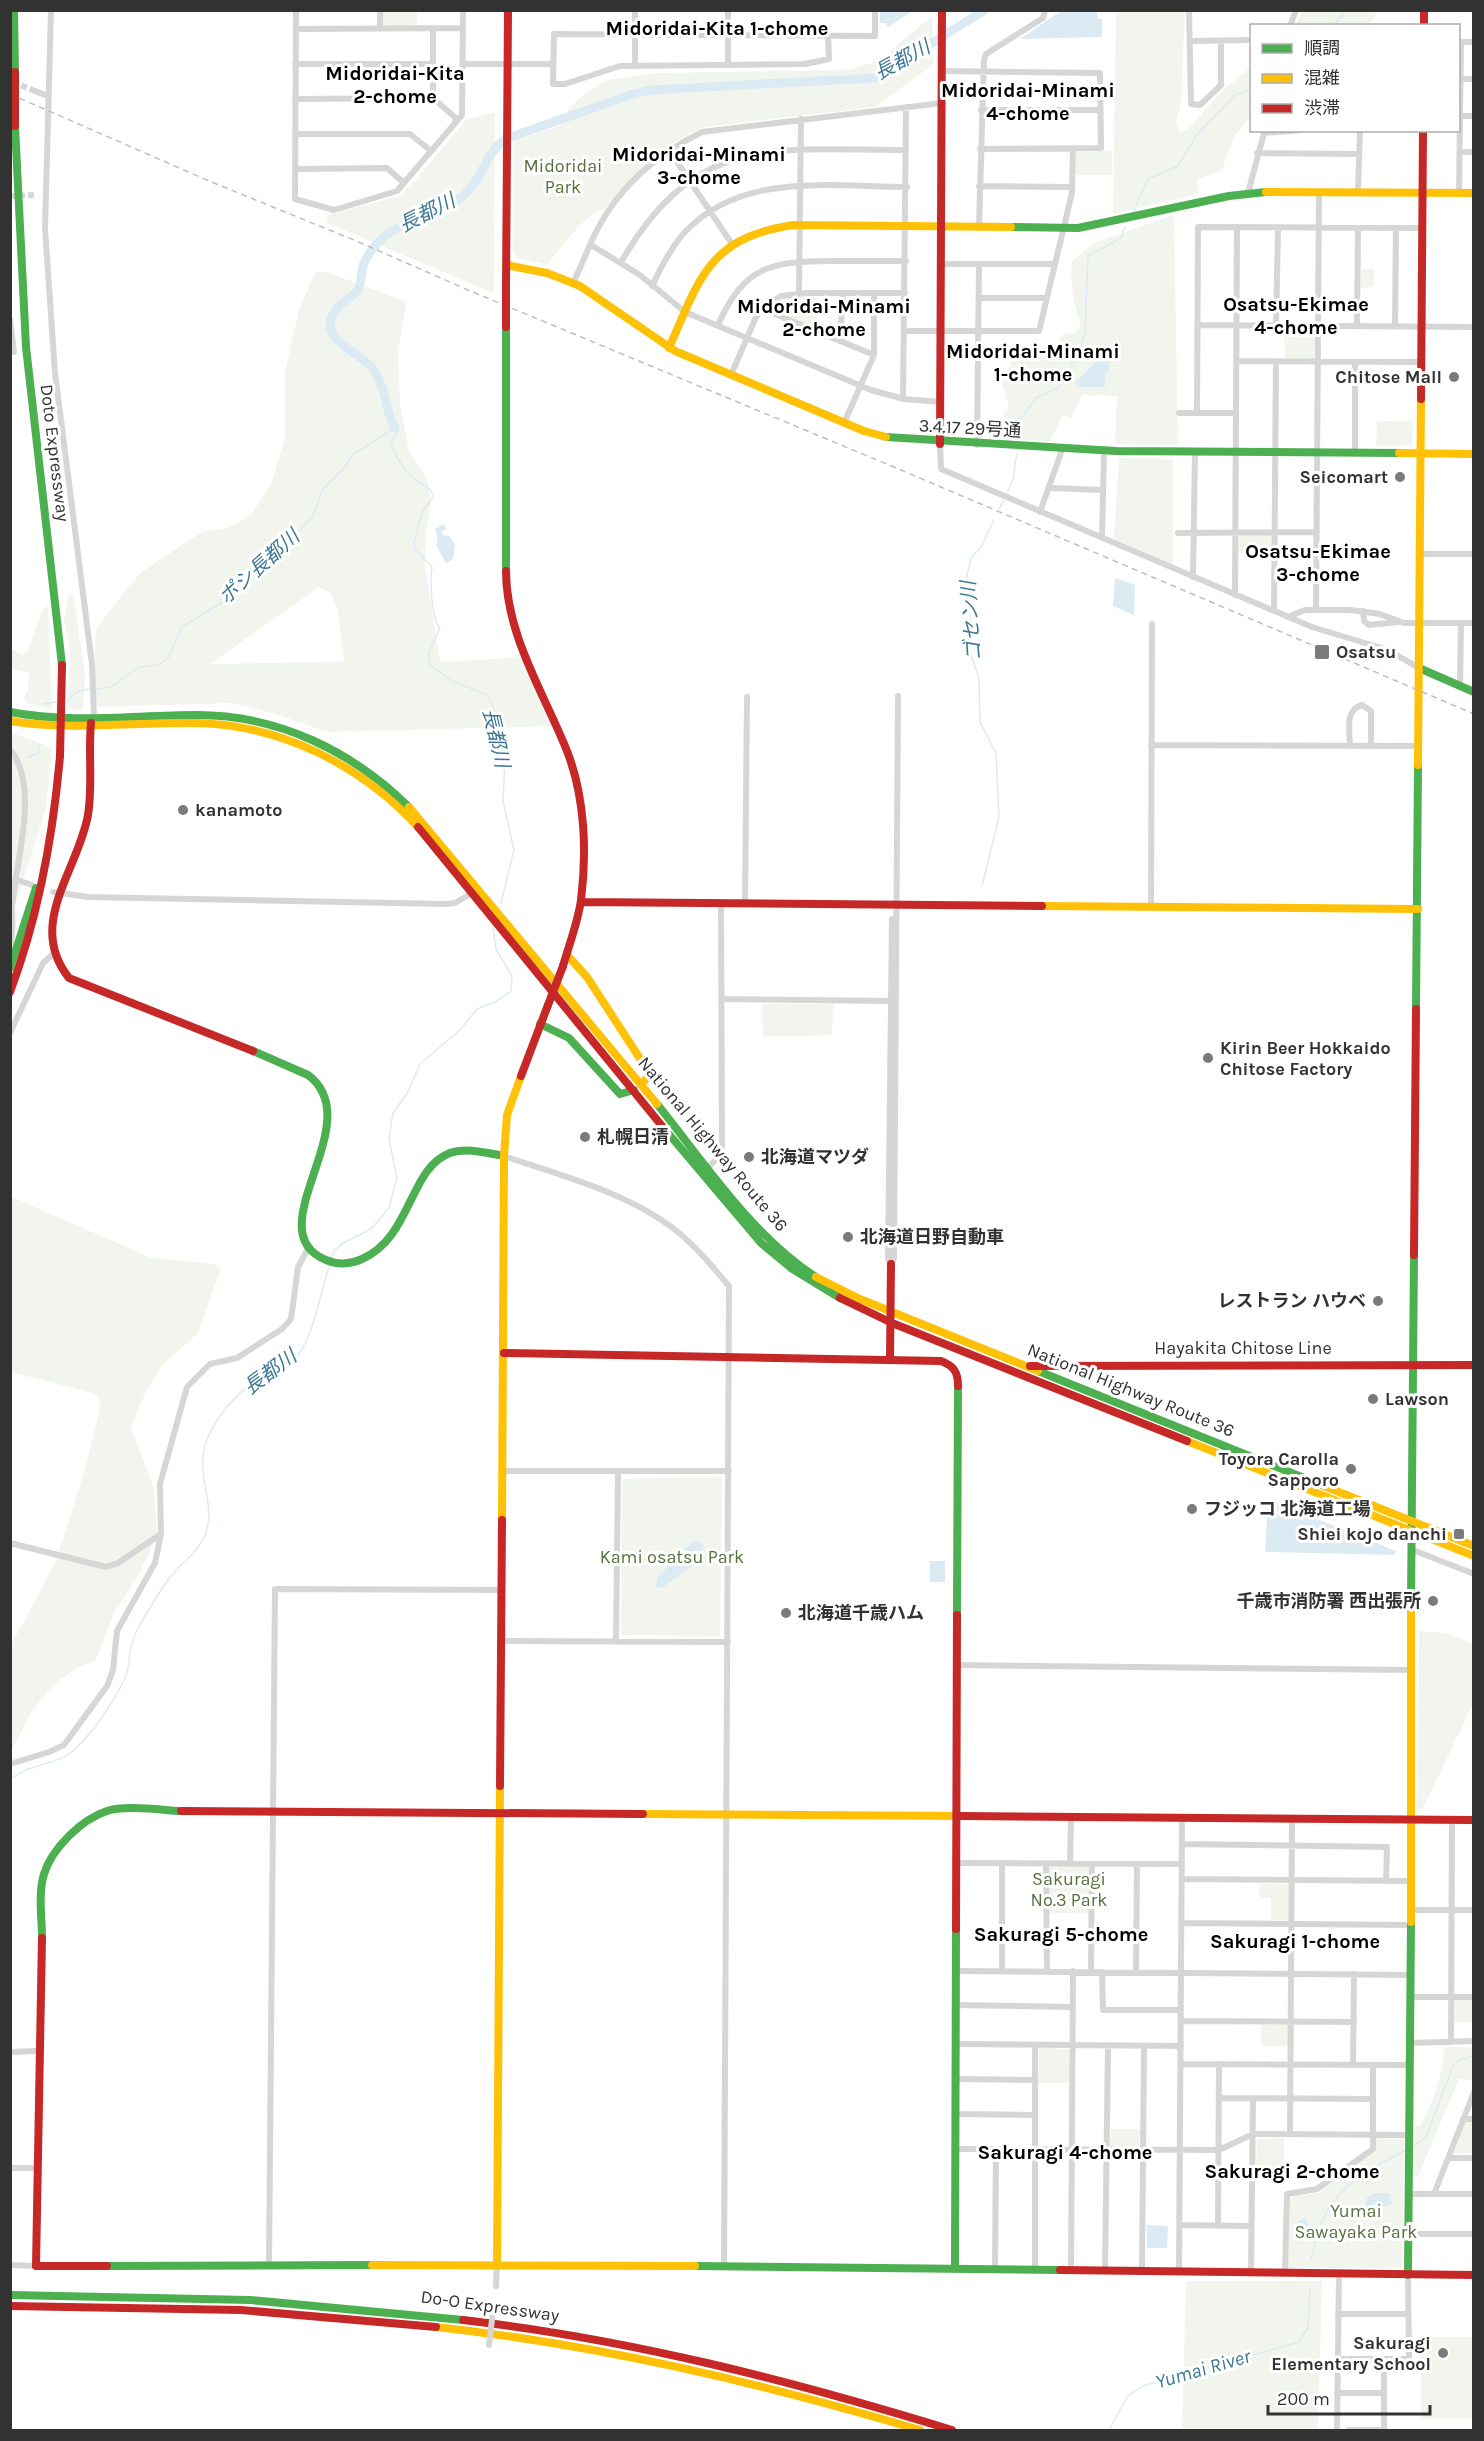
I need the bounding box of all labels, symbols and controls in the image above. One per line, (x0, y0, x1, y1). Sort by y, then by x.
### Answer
district label: Midoridai-Kita 1-chome (606, 17, 828, 40)
legend (1250, 24, 1460, 132)
water label: 長都川 (870, 34, 936, 85)
text: 順調 (1304, 37, 1340, 59)
district label: Midoridai-Kita 2-chome (325, 62, 465, 108)
text: 混雑 (1304, 67, 1340, 89)
district label: Midoridai-Minami 4-chome (941, 79, 1115, 125)
text: 渋滞 (1304, 97, 1340, 119)
district label: Midoridai-Minami 3-chome (612, 143, 786, 189)
park label: Midoridai Park (524, 155, 602, 198)
water label: 長都川 (395, 188, 461, 237)
district label: Osatsu-Ekimae 4-chome (1223, 293, 1369, 339)
district label: Midoridai-Minami 2-chome (737, 295, 911, 341)
district label: Midoridai-Minami 1-chome (946, 340, 1120, 386)
place label: Chitose Mall (1335, 366, 1442, 388)
marker: Chitose Mall (1447, 370, 1461, 384)
street label: Doto Expressway (36, 383, 74, 524)
street label: 3.4.17 29号通 (918, 414, 1022, 442)
place label: Seicomart (1300, 466, 1388, 488)
marker: Seicomart (1393, 470, 1407, 484)
water label: ポシ長都川 (214, 524, 305, 609)
district label: Osatsu-Ekimae 3-chome (1245, 540, 1391, 586)
water label: ゴセン川 (957, 578, 985, 662)
place label: Osatsu (1336, 641, 1396, 663)
marker: Osatsu (1313, 643, 1331, 661)
water label: 長都川 (478, 706, 514, 772)
place label: kanamoto (195, 799, 282, 821)
marker: kanamoto (176, 803, 190, 817)
place label: Kirin Beer Hokkaido Chitose Factory (1220, 1037, 1391, 1080)
marker: Kirin Beer Hokkaido Chitose Factory (1201, 1051, 1215, 1065)
street label: National Highway Route 36 (633, 1052, 793, 1236)
place label: 札幌日清 (597, 1126, 669, 1148)
marker: 札幌日清 (578, 1130, 592, 1144)
place label: 北海道マツダ (761, 1146, 869, 1168)
marker: 北海道マツダ (742, 1150, 756, 1164)
place label: 北海道日野自動車 (860, 1226, 1004, 1248)
marker: 北海道日野自動車 (841, 1230, 855, 1244)
place label: レストラン ハウベ (1217, 1290, 1366, 1312)
marker: レストラン ハウベ (1371, 1294, 1385, 1308)
street label: Hayakita Chitose Line (1154, 1337, 1332, 1359)
street label: National Highway Route 36 (1024, 1338, 1238, 1442)
water label: 長都川 (239, 1344, 302, 1399)
place label: Lawson (1385, 1388, 1449, 1410)
marker: Lawson (1366, 1392, 1380, 1406)
place label: Toyora Carolla Sapporo (1219, 1448, 1339, 1491)
marker: Toyora Carolla Sapporo (1344, 1462, 1358, 1476)
place label: フジッコ 北海道工場 (1204, 1498, 1371, 1520)
marker: フジッコ 北海道工場 (1185, 1502, 1199, 1516)
place label: Shiei kojo danchi (1297, 1523, 1447, 1545)
marker: Shiei kojo danchi (1452, 1527, 1466, 1541)
park label: Kami osatsu Park (600, 1546, 744, 1568)
place label: 千歳市消防署 西出張所 (1236, 1590, 1421, 1612)
marker: 千歳市消防署 西出張所 (1426, 1594, 1440, 1608)
place label: 北海道千歳ハム (798, 1602, 924, 1624)
marker: 北海道千歳ハム (779, 1606, 793, 1620)
park label: Sakuragi No.3 Park (1031, 1868, 1107, 1911)
district label: Sakuragi 5-chome (974, 1923, 1148, 1946)
district label: Sakuragi 1-chome (1210, 1930, 1380, 1953)
district label: Sakuragi 4-chome (978, 2141, 1152, 2164)
district label: Sakuragi 2-chome (1204, 2160, 1380, 2183)
park label: Yumai Sawayaka Park (1295, 2200, 1417, 2243)
street label: Do-O Expressway (419, 2285, 561, 2327)
place label: Sakuragi Elementary School (1271, 2332, 1431, 2375)
water label: Yumai River (1153, 2344, 1254, 2394)
marker: Sakuragi Elementary School (1436, 2346, 1450, 2360)
scale bar (1268, 2378, 1430, 2416)
text: 200 m (1277, 2388, 1330, 2410)

